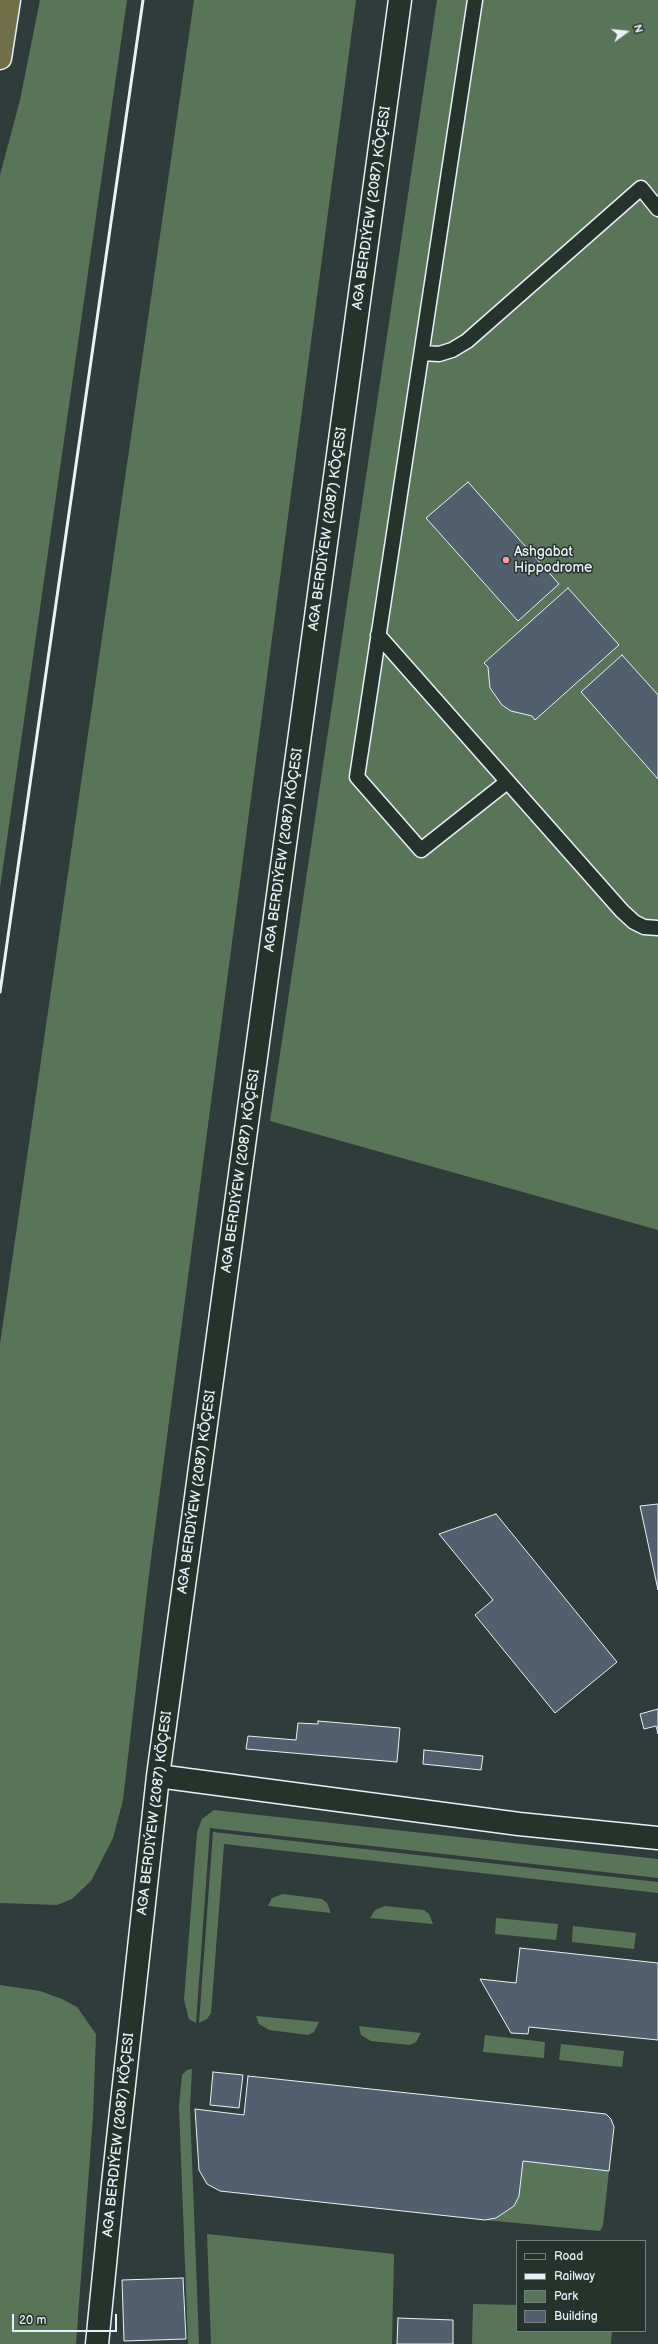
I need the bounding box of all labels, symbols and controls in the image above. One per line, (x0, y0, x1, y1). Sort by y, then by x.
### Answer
north arrow (606, 12, 646, 52)
text: N (631, 23, 645, 34)
street label: AGA BERDIÝEW (2087) KÖÇESI (349, 105, 395, 311)
street label: AGA BERDIÝEW (2087) KÖÇESI (305, 426, 351, 632)
place label: Ashgabat Hippodrome (514, 544, 592, 576)
marker: Ashgabat Hippodrome (501, 555, 511, 565)
street label: AGA BERDIÝEW (2087) KÖÇESI (261, 747, 307, 953)
street label: AGA BERDIÝEW (2087) KÖÇESI (218, 1068, 264, 1274)
street label: AGA BERDIÝEW (2087) KÖÇESI (174, 1389, 220, 1595)
street label: AGA BERDIÝEW (2087) KÖÇESI (134, 1710, 176, 1916)
street label: AGA BERDIÝEW (2087) KÖÇESI (100, 2032, 138, 2238)
legend (516, 2240, 646, 2332)
text: Road (554, 2249, 583, 2264)
text: Railway (554, 2269, 595, 2284)
text: Park (554, 2289, 578, 2304)
scale bar (14, 2306, 119, 2332)
text: Building (554, 2309, 598, 2324)
text: 20 m (19, 2313, 46, 2328)

